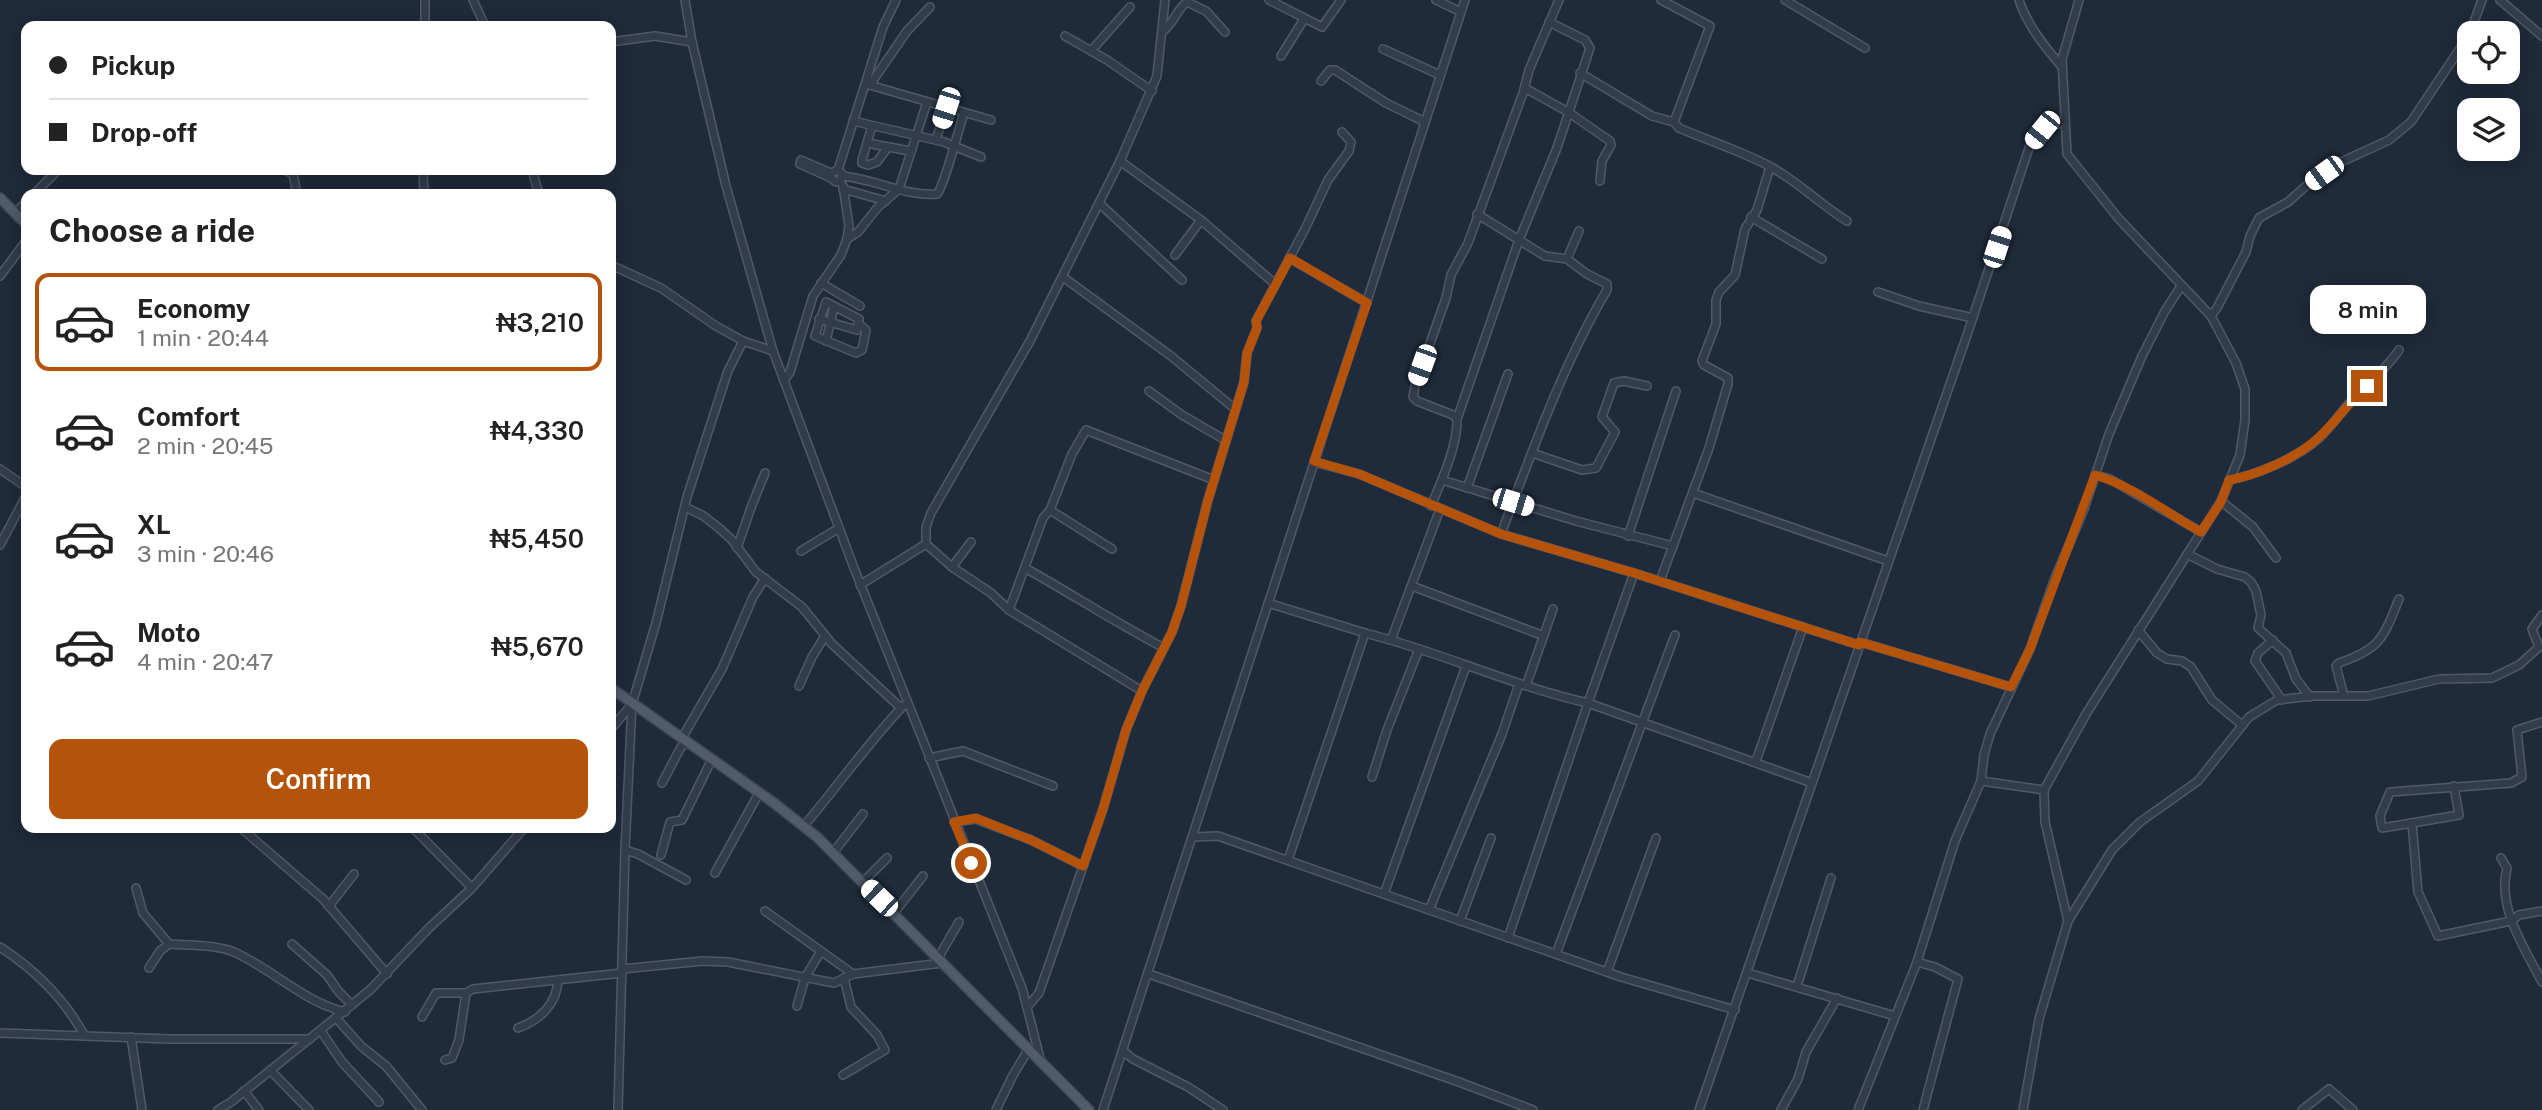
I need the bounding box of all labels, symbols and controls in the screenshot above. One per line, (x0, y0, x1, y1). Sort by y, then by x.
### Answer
map controls (2457, 21, 2520, 161)
button: locate (2457, 21, 2520, 84)
text: Pickup (91, 50, 175, 81)
car (930, 85, 963, 131)
button: layers (2457, 98, 2520, 161)
car (2021, 107, 2064, 153)
text: Drop-off (91, 117, 197, 148)
car (2301, 152, 2348, 194)
text: Choose a ride (49, 212, 255, 249)
car (1981, 224, 2014, 270)
callout: 8 min (2309, 284, 2425, 334)
icon: car (53, 291, 116, 354)
text: Economy (137, 293, 250, 324)
text: 8 min (2338, 296, 2398, 323)
text: ₦3,210 (496, 307, 584, 338)
text: 1 min · 20:44 (137, 324, 269, 351)
car (1405, 342, 1440, 388)
route end (2351, 370, 2383, 402)
icon: car (53, 399, 116, 462)
text: Comfort (137, 401, 240, 432)
text: ₦4,330 (490, 415, 584, 446)
text: 2 min · 20:45 (137, 432, 273, 459)
car (1490, 486, 1537, 518)
icon: car (53, 507, 116, 570)
text: XL (137, 509, 171, 540)
text: ₦5,450 (489, 523, 584, 554)
text: 3 min · 20:46 (137, 540, 274, 567)
icon: car (53, 615, 116, 678)
text: Moto (137, 617, 200, 648)
text: ₦5,670 (491, 631, 584, 662)
text: 4 min · 20:47 (137, 648, 273, 675)
button: Confirm (49, 739, 588, 819)
route start (955, 847, 987, 879)
car (857, 876, 902, 920)

